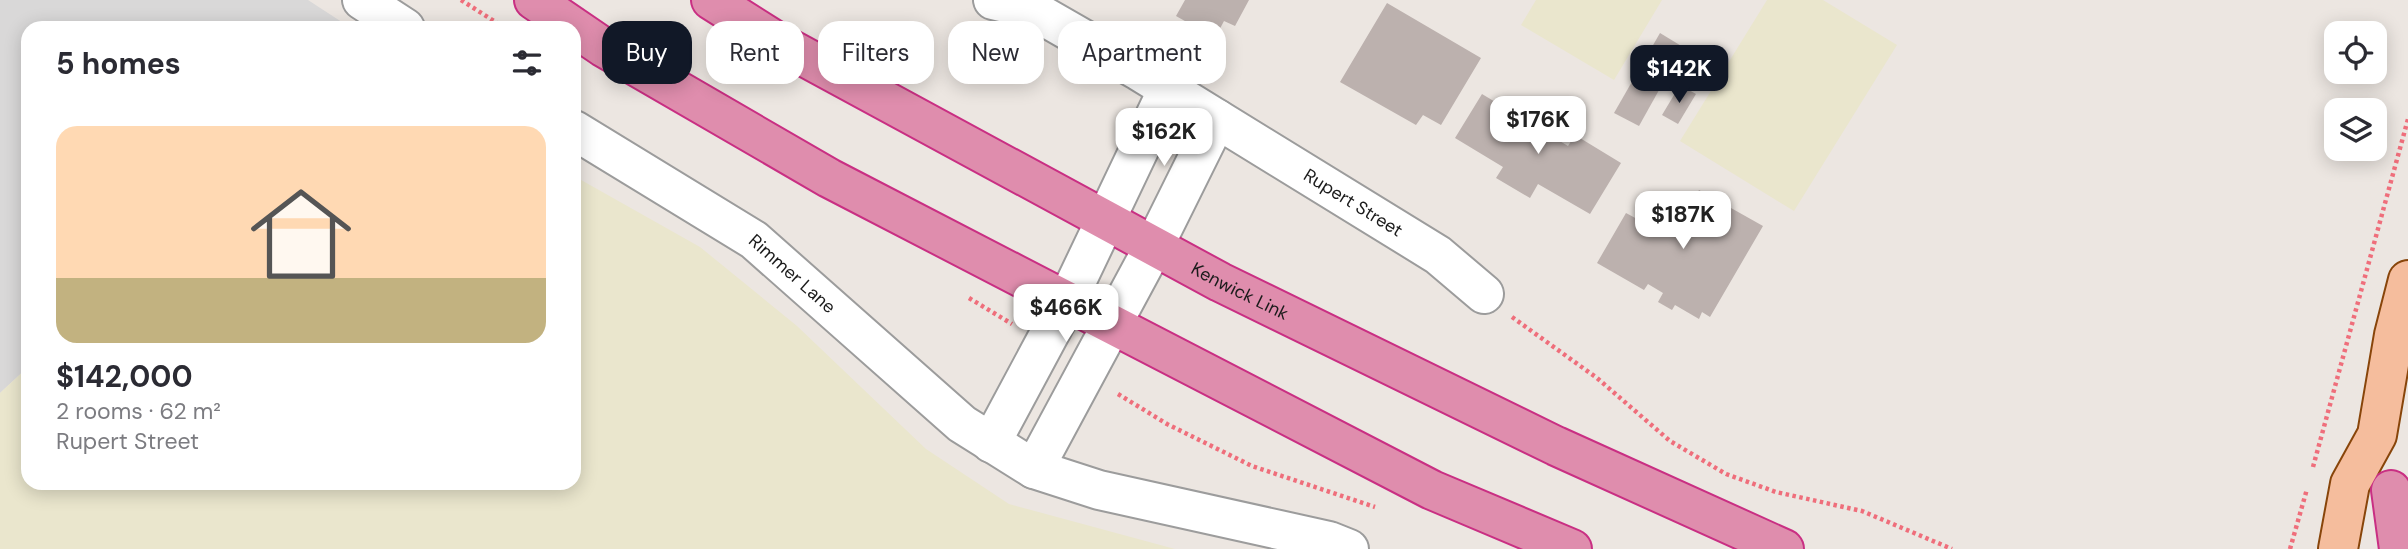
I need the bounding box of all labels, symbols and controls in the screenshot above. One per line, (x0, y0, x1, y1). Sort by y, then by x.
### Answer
chip: Buy (602, 21, 692, 84)
chip: Rent (706, 21, 804, 84)
chip: Filters (818, 21, 934, 84)
chip: New (948, 21, 1044, 84)
chip: Apartment (1058, 21, 1226, 84)
map controls (2324, 21, 2387, 161)
button: locate (2324, 21, 2387, 84)
text: 5 homes (56, 44, 181, 83)
icon: filters (508, 44, 546, 82)
pin: $142K (1630, 46, 1728, 105)
text: $142K (1646, 53, 1712, 83)
pin: $176K (1489, 96, 1587, 156)
button: layers (2324, 98, 2387, 161)
text: $176K (1506, 104, 1570, 134)
pin: $162K (1115, 108, 1213, 168)
text: $162K (1132, 116, 1196, 146)
street label: Rupert Street (1299, 163, 1407, 242)
icon: home (238, 171, 364, 297)
pin: $187K (1634, 191, 1732, 251)
text: $187K (1651, 199, 1715, 229)
street label: Rimmer Lane (744, 229, 841, 319)
street label: Kenwick Link (1187, 257, 1293, 326)
pin: $466K (1017, 284, 1115, 344)
text: $466K (1029, 292, 1103, 322)
text: $142,000 (56, 357, 193, 396)
text: 2 rooms · 62 m² (56, 396, 221, 426)
text: Rupert Street (56, 426, 199, 456)

